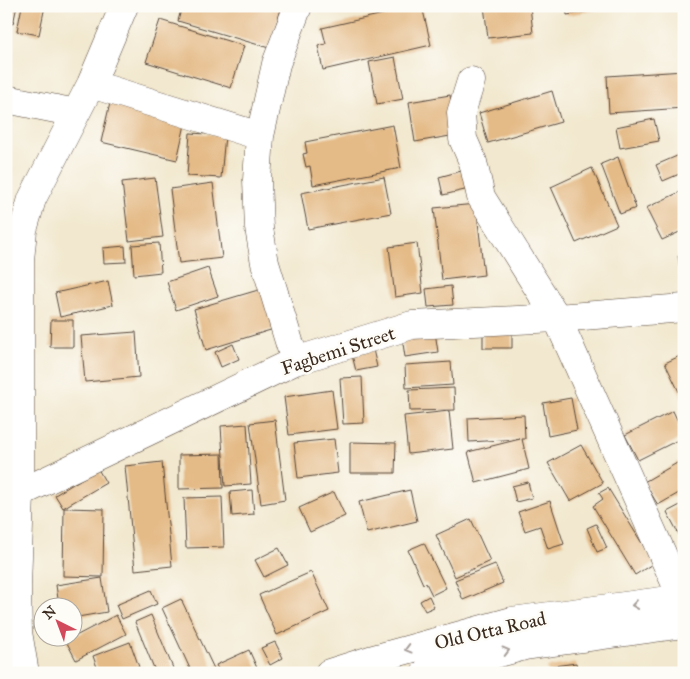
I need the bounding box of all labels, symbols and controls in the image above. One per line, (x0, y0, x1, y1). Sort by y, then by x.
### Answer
street label: Fagbemi Street (278, 321, 399, 381)
north arrow (32, 596, 82, 646)
one-way arrow (631, 599, 640, 609)
text: N (40, 602, 60, 623)
street label: Old Otta Road (432, 606, 549, 654)
one-way arrow (404, 644, 412, 654)
one-way arrow (502, 647, 510, 657)

